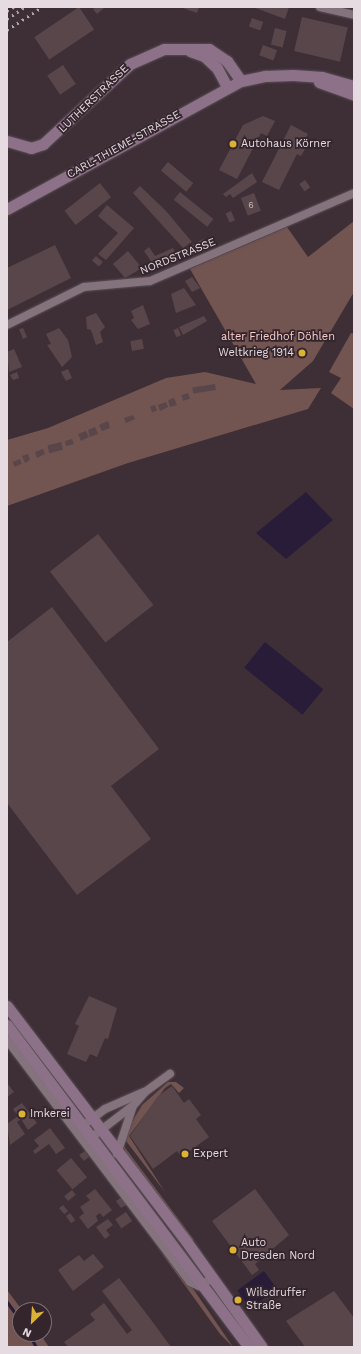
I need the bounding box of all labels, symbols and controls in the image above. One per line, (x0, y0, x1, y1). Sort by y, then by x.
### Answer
street label: LUTHERSTRASSE (56, 62, 132, 136)
street label: CARL-THIEME-STRASSE (65, 108, 183, 182)
place label: Autohaus Körner (241, 137, 331, 151)
marker: Autohaus Körner (228, 139, 238, 149)
house number: 6 (248, 200, 254, 210)
street label: NORDSTRASSE (138, 236, 218, 278)
park label: alter Friedhof Döhlen (221, 330, 335, 344)
place label: Weltkrieg 1914 (218, 346, 294, 360)
marker: Weltkrieg 1914 (297, 348, 307, 358)
place label: Imkerei (30, 1107, 70, 1121)
marker: Imkerei (17, 1109, 27, 1119)
place label: Expert (193, 1147, 228, 1161)
marker: Expert (180, 1149, 190, 1159)
place label: Auto Dresden Nord (241, 1237, 315, 1263)
marker: Auto Dresden Nord (228, 1245, 238, 1255)
place label: Wilsdruffer Straße (246, 1287, 306, 1313)
marker: Wilsdruffer Straße (233, 1295, 243, 1305)
north arrow (12, 1302, 52, 1342)
text: N (21, 1325, 34, 1340)

